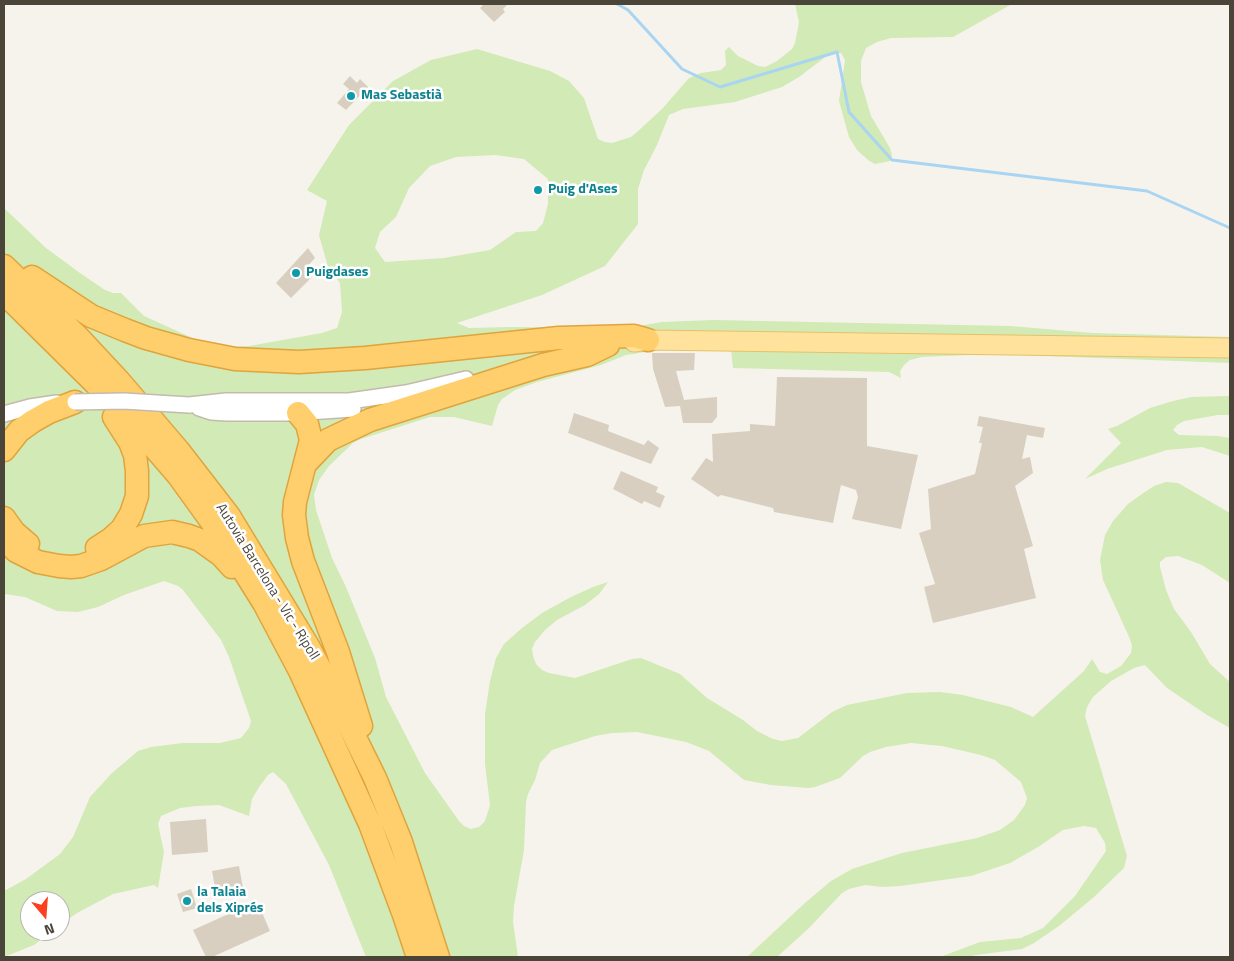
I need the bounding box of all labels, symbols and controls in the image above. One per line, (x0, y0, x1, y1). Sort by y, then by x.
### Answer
place label: Mas Sebastià (361, 88, 442, 104)
marker: Mas Sebastià (345, 90, 357, 102)
place label: Puig d'Ases (548, 182, 618, 198)
marker: Puig d'Ases (532, 184, 544, 196)
place label: Puigdases (306, 265, 368, 281)
marker: Puigdases (290, 267, 302, 279)
street label: Autovia Barcelona - Vic - Ripoll (212, 501, 322, 663)
place label: la Talaia dels Xiprés (197, 885, 263, 918)
north arrow (20, 891, 70, 941)
marker: la Talaia dels Xiprés (181, 895, 193, 907)
text: N (42, 918, 57, 941)

